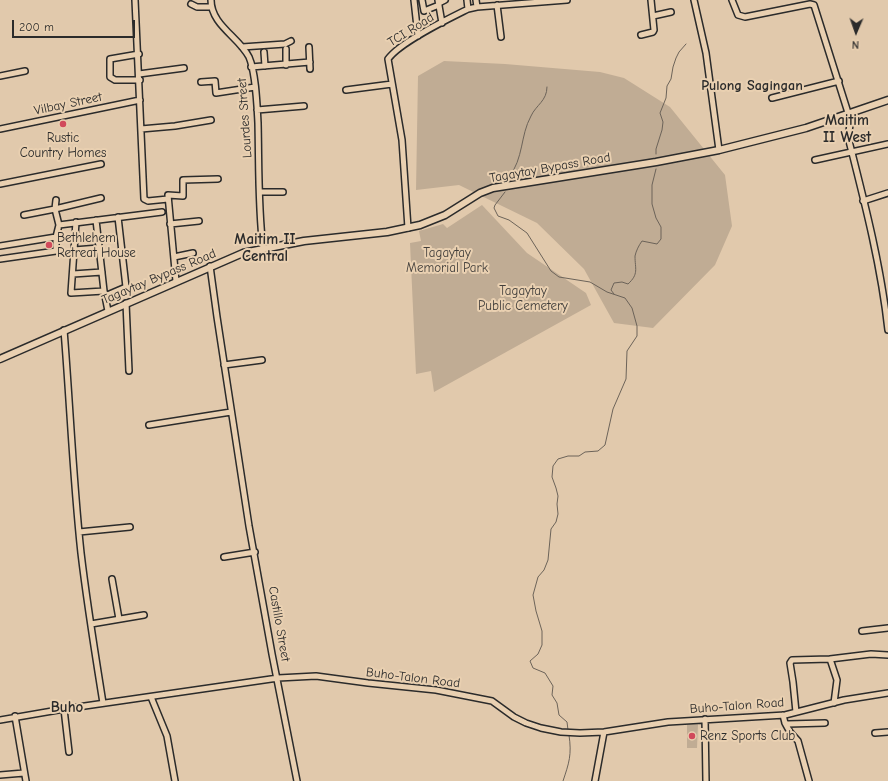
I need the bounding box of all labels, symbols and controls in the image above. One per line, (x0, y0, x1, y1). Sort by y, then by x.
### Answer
street label: TCI Road (385, 10, 437, 50)
scale bar (14, 12, 137, 38)
north arrow (836, 12, 876, 52)
text: 200 m (19, 20, 54, 34)
text: N (852, 38, 859, 51)
street label: Lourdes Street (234, 77, 256, 159)
district label: Pulong Sagingan (701, 78, 803, 94)
street label: Vilbay Street (33, 89, 103, 119)
district label: Maitim II West (823, 112, 871, 147)
marker: Rustic Country Homes (58, 119, 68, 129)
place label: Rustic Country Homes (20, 130, 106, 161)
street label: Tagaytay Bypass Road (488, 150, 612, 186)
place label: Bethlehem Retreat House (57, 230, 136, 261)
district label: Maitim II Central (234, 231, 296, 266)
marker: Bethlehem Retreat House (44, 240, 54, 250)
park label: Tagaytay Memorial Park (406, 245, 488, 276)
street label: Tagaytay Bypass Road (100, 246, 218, 308)
park label: Tagaytay Public Cemetery (478, 283, 568, 314)
street label: Castillo Street (265, 585, 293, 663)
street label: Buho-Talon Road (365, 664, 461, 692)
street label: Buho-Talon Road (689, 695, 785, 717)
district label: Buho (51, 699, 83, 717)
place label: Renz Sports Club (700, 728, 795, 744)
marker: Renz Sports Club (687, 731, 697, 741)

